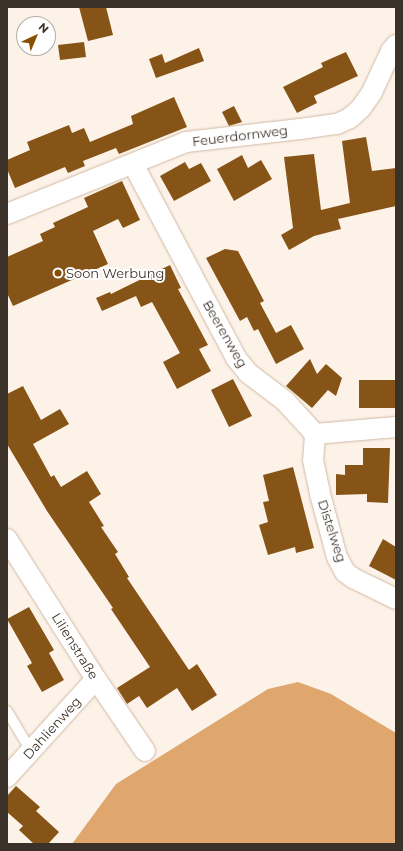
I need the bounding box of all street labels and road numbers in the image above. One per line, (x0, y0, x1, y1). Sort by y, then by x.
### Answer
street label: Feuerdornweg (191, 122, 289, 150)
street label: Beerenweg (199, 298, 251, 370)
street label: Distelweg (315, 498, 349, 564)
street label: Lilienstraße (48, 610, 102, 682)
street label: Dahlienweg (20, 694, 84, 762)

